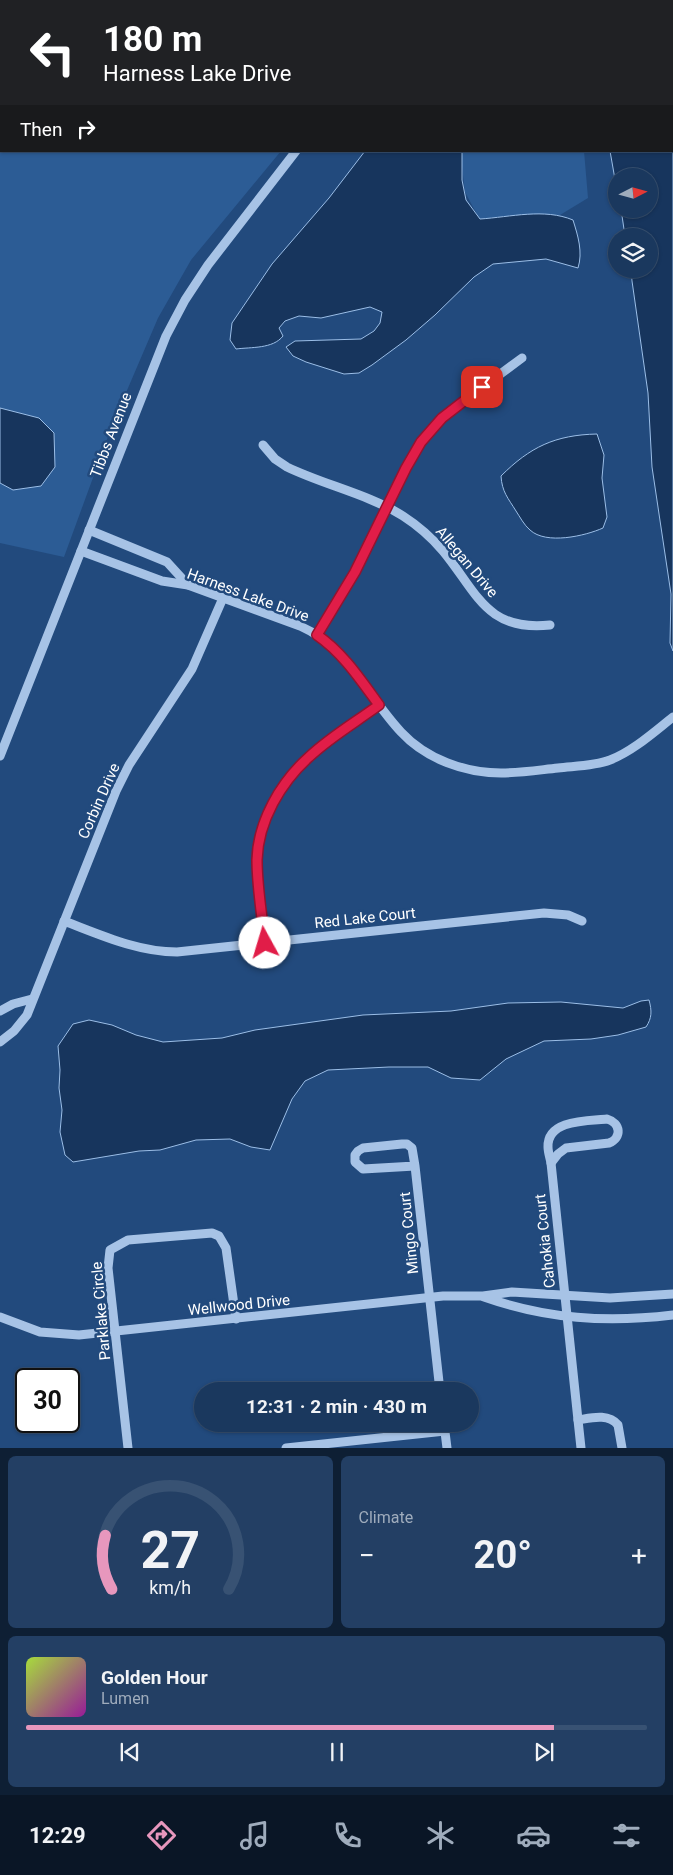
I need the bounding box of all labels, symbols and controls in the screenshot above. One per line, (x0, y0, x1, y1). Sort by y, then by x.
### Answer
text: 180 m (103, 19, 202, 60)
icon: left (20, 20, 85, 85)
text: Harness Lake Drive (103, 61, 291, 86)
icon: right (72, 115, 100, 143)
text: Then (20, 118, 62, 141)
north arrow (608, 168, 658, 218)
map controls (608, 168, 658, 278)
button: layers (608, 228, 658, 278)
pin (461, 366, 503, 408)
icon: arrive (468, 373, 496, 401)
street label: Tibbs Avenue (86, 390, 136, 480)
street label: Allegan Drive (432, 523, 502, 601)
street label: Harness Lake Drive (185, 565, 311, 625)
street label: Corbin Drive (74, 760, 124, 842)
street label: Red Lake Court (313, 904, 417, 932)
position arrow (238, 916, 290, 968)
street label: Mingo Court (396, 1191, 422, 1275)
street label: Cahokia Court (531, 1193, 559, 1289)
street label: Parklake Circle (88, 1261, 114, 1361)
street label: Wellwood Drive (187, 1291, 291, 1319)
speed limit sign: 30 (15, 1368, 80, 1433)
text: 12:31 · 2 min · 430 m (246, 1395, 427, 1418)
text: Climate (359, 1508, 413, 1527)
text: 27 (140, 1520, 200, 1581)
text: 20° (474, 1533, 532, 1577)
text: − (359, 1539, 375, 1572)
text: + (631, 1539, 647, 1572)
text: km/h (149, 1577, 191, 1598)
text: Golden Hour (101, 1666, 208, 1689)
text: Lumen (101, 1689, 149, 1708)
icon: previous (116, 1738, 144, 1766)
icon: pause (323, 1738, 351, 1766)
icon: next (530, 1738, 558, 1766)
icon: directions (144, 1818, 179, 1853)
icon: music (237, 1818, 272, 1853)
icon: phone (330, 1818, 365, 1853)
icon: climate (423, 1818, 458, 1853)
icon: car (516, 1818, 551, 1853)
icon: filters (609, 1818, 644, 1853)
text: 12:29 (29, 1823, 86, 1848)

